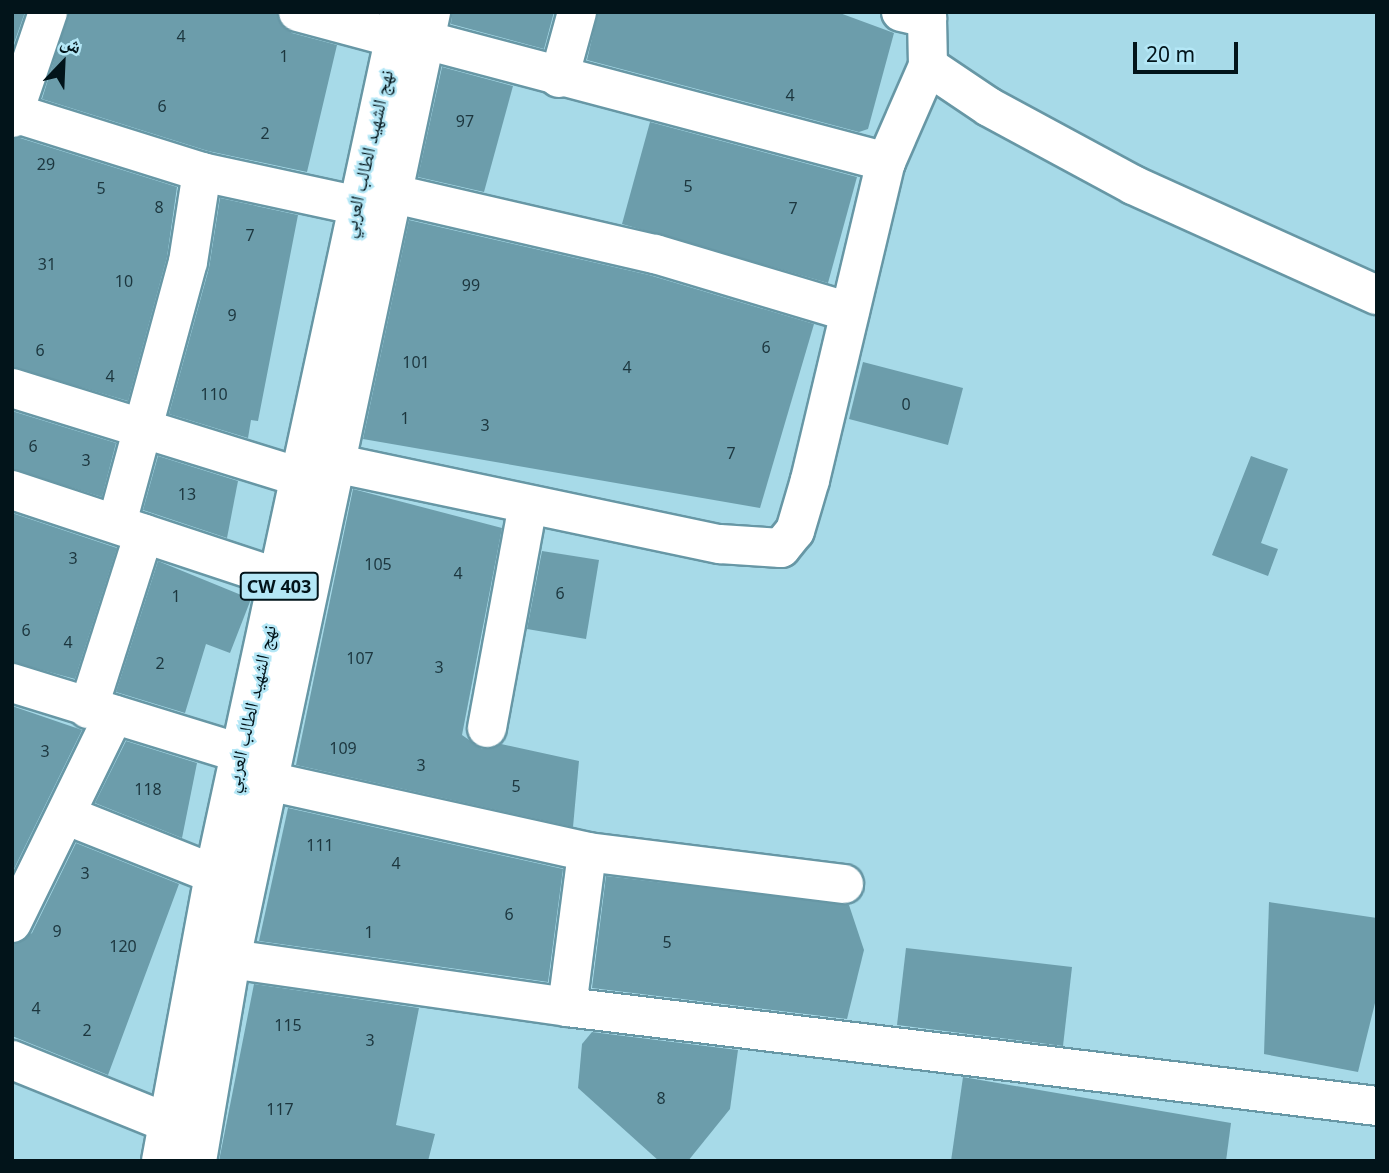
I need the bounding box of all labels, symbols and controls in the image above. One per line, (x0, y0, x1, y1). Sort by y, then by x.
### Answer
house number: 4 (176, 26, 186, 46)
north arrow (28, 28, 98, 98)
text: ش (57, 28, 86, 60)
scale bar (1137, 28, 1242, 72)
text: 20 m (1146, 40, 1195, 68)
house number: 1 (279, 46, 289, 66)
street label: نهج الشهيد الطالب العربي (338, 68, 398, 240)
house number: 4 (785, 85, 795, 105)
house number: 6 (157, 96, 167, 116)
house number: 97 (456, 111, 474, 131)
house number: 2 (260, 123, 270, 143)
house number: 29 (37, 154, 55, 174)
house number: 5 (683, 176, 693, 196)
house number: 5 (96, 178, 106, 198)
house number: 8 (154, 197, 164, 217)
house number: 7 (788, 198, 798, 218)
house number: 7 (245, 225, 255, 245)
house number: 31 (38, 254, 56, 274)
house number: 10 (115, 271, 133, 291)
house number: 99 (462, 275, 480, 295)
house number: 9 (227, 305, 237, 325)
house number: 6 (761, 337, 771, 357)
house number: 6 (35, 340, 45, 360)
house number: 101 (402, 352, 430, 372)
house number: 4 (622, 357, 632, 377)
house number: 4 (105, 366, 115, 386)
house number: 110 (200, 384, 228, 404)
house number: 0 (901, 394, 911, 414)
house number: 1 (400, 408, 410, 428)
house number: 3 (480, 415, 490, 435)
house number: 6 (28, 436, 38, 456)
house number: 7 (726, 443, 736, 463)
house number: 3 (81, 450, 91, 470)
house number: 13 (178, 484, 196, 504)
house number: 3 (68, 548, 78, 568)
house number: 105 (364, 554, 392, 574)
house number: 4 (453, 563, 463, 583)
road number: CW 403 (239, 572, 319, 600)
house number: 6 (555, 583, 565, 603)
house number: 1 (171, 586, 181, 606)
house number: 6 (21, 620, 31, 640)
street label: نهج الشهيد الطالب العربي (221, 623, 281, 795)
house number: 4 (63, 632, 73, 652)
house number: 107 (346, 648, 374, 668)
house number: 2 (155, 653, 165, 673)
house number: 3 (434, 657, 444, 677)
house number: 109 (329, 738, 357, 758)
house number: 3 (40, 741, 50, 761)
house number: 3 (416, 755, 426, 775)
house number: 5 (511, 776, 521, 796)
house number: 118 (134, 779, 162, 799)
house number: 111 (306, 835, 334, 855)
house number: 4 (391, 853, 401, 873)
house number: 3 (80, 863, 90, 883)
house number: 6 (504, 904, 514, 924)
house number: 9 (52, 921, 62, 941)
house number: 1 (364, 922, 374, 942)
house number: 5 (662, 932, 672, 952)
house number: 120 (109, 936, 137, 956)
house number: 4 (31, 998, 41, 1018)
house number: 115 (274, 1015, 302, 1035)
house number: 2 (82, 1020, 92, 1040)
house number: 3 (365, 1030, 375, 1050)
house number: 8 (656, 1088, 666, 1108)
house number: 117 (266, 1099, 294, 1119)

